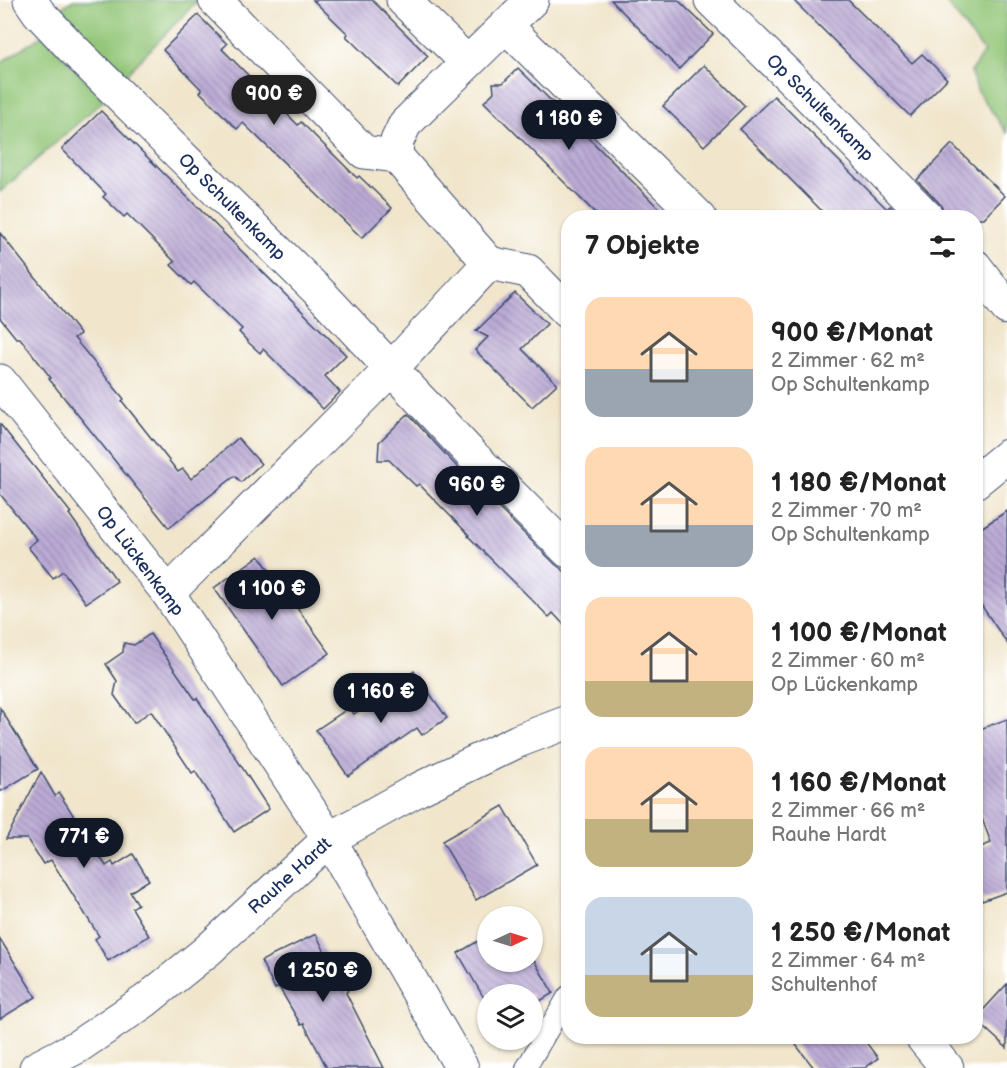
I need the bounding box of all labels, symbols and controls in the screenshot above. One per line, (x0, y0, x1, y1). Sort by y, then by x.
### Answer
street label: Op Schultenkamp (762, 50, 878, 166)
pin: 900 € (232, 75, 316, 126)
text: 900 € (245, 82, 303, 106)
pin: 1 180 € (514, 100, 624, 151)
text: 1 180 € (535, 107, 603, 131)
street label: Op Schultenkamp (174, 149, 290, 265)
icon: filters (926, 230, 959, 263)
text: 7 Objekte (585, 231, 700, 262)
text: 900 €/Monat (771, 318, 933, 349)
icon: home (633, 321, 705, 393)
text: 2 Zimmer · 62 m² (771, 349, 925, 373)
text: Op Schultenkamp (771, 373, 930, 397)
pin: 960 € (435, 466, 519, 517)
text: 1 180 €/Monat (771, 468, 946, 499)
icon: home (633, 471, 705, 543)
text: 960 € (449, 473, 505, 497)
text: 2 Zimmer · 70 m² (771, 499, 922, 523)
street label: Op Lückenkamp (92, 502, 188, 620)
text: Op Schultenkamp (771, 523, 930, 547)
pin: 1 100 € (217, 570, 327, 621)
text: 1 100 € (238, 577, 306, 601)
text: 1 100 €/Monat (771, 618, 947, 649)
icon: home (633, 621, 705, 693)
text: 2 Zimmer · 60 m² (771, 649, 925, 673)
pin: 1 160 € (326, 673, 436, 724)
text: Op Lückenkamp (771, 673, 918, 697)
text: 1 160 € (347, 680, 415, 704)
text: 1 160 €/Monat (771, 768, 946, 799)
icon: home (633, 771, 705, 843)
text: 2 Zimmer · 66 m² (771, 799, 925, 823)
pin: 771 € (42, 818, 126, 869)
text: Rauhe Hardt (771, 823, 886, 847)
text: 771 € (59, 825, 109, 849)
street label: Rauhe Hardt (244, 833, 336, 919)
north arrow (477, 906, 543, 972)
map controls (477, 906, 543, 1050)
text: 1 250 €/Monat (771, 918, 950, 949)
icon: home (633, 921, 705, 993)
text: 2 Zimmer · 64 m² (771, 949, 925, 973)
pin: 1 250 € (268, 952, 378, 1003)
text: 1 250 € (288, 959, 358, 983)
text: Schultenhof (771, 973, 878, 997)
button: layers (477, 984, 543, 1050)

